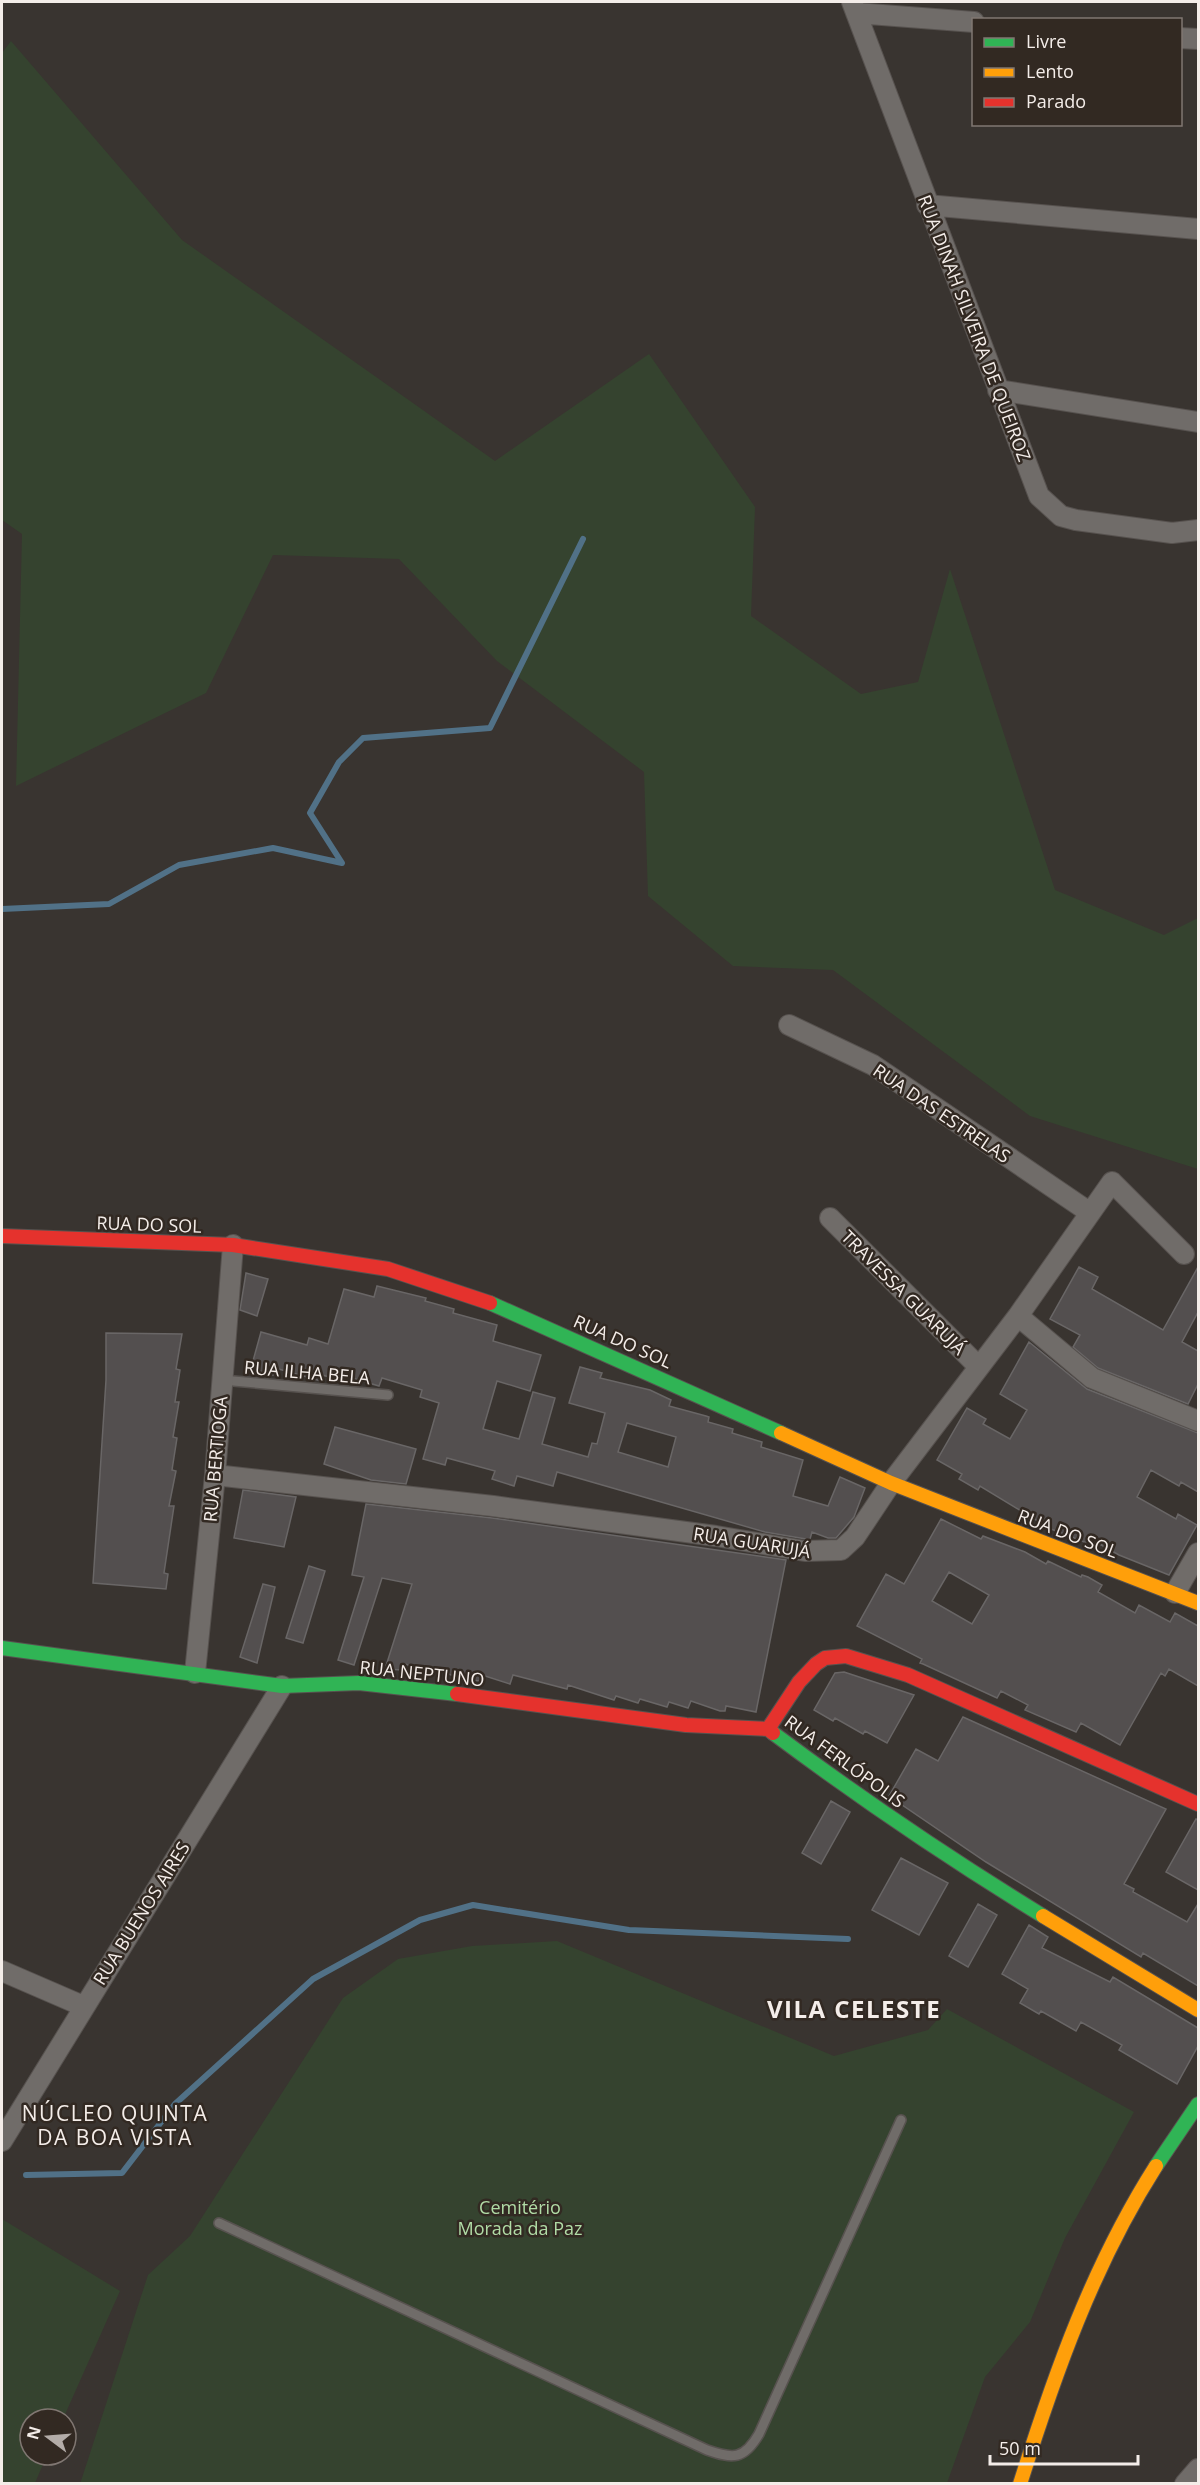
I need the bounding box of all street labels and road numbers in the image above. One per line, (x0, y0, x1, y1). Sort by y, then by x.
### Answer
street label: RUA DINAH SILVEIRA DE QUEIROZ (913, 191, 1037, 465)
street label: RUA DAS ESTRELAS (869, 1058, 1015, 1168)
street label: RUA DO SOL (96, 1210, 202, 1238)
street label: TRAVESSA GUARUJÁ (836, 1224, 972, 1360)
street label: RUA DO SOL (570, 1309, 676, 1373)
street label: RUA ILHA BELA (243, 1355, 372, 1390)
street label: RUA BERTIOGA (198, 1394, 233, 1523)
street label: RUA DO SOL (1015, 1503, 1121, 1563)
street label: RUA GUARUJÁ (692, 1521, 813, 1563)
street label: RUA NEPTUNO (358, 1655, 486, 1691)
street label: RUA FERLÓPOLIS (780, 1709, 910, 1813)
street label: RUA BUENOS AIRES (87, 1837, 195, 1989)

